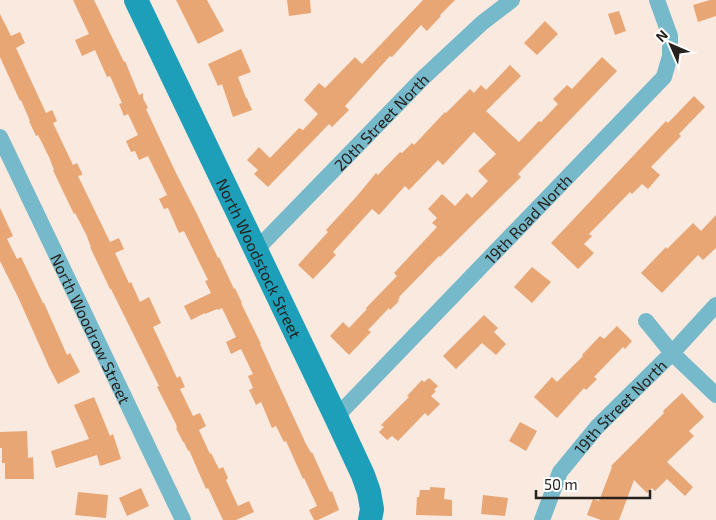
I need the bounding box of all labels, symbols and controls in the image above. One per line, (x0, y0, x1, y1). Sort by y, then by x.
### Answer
north arrow (646, 20, 696, 70)
text: N (652, 26, 671, 45)
street label: 20th Street North (329, 69, 432, 174)
street label: 19th Road North (480, 170, 575, 267)
street label: North Woodstock Street (213, 175, 306, 341)
street label: North Woodrow Street (47, 250, 135, 406)
street label: 19th Street North (569, 355, 670, 458)
scale bar (536, 468, 650, 500)
text: 50 m (544, 475, 578, 493)

